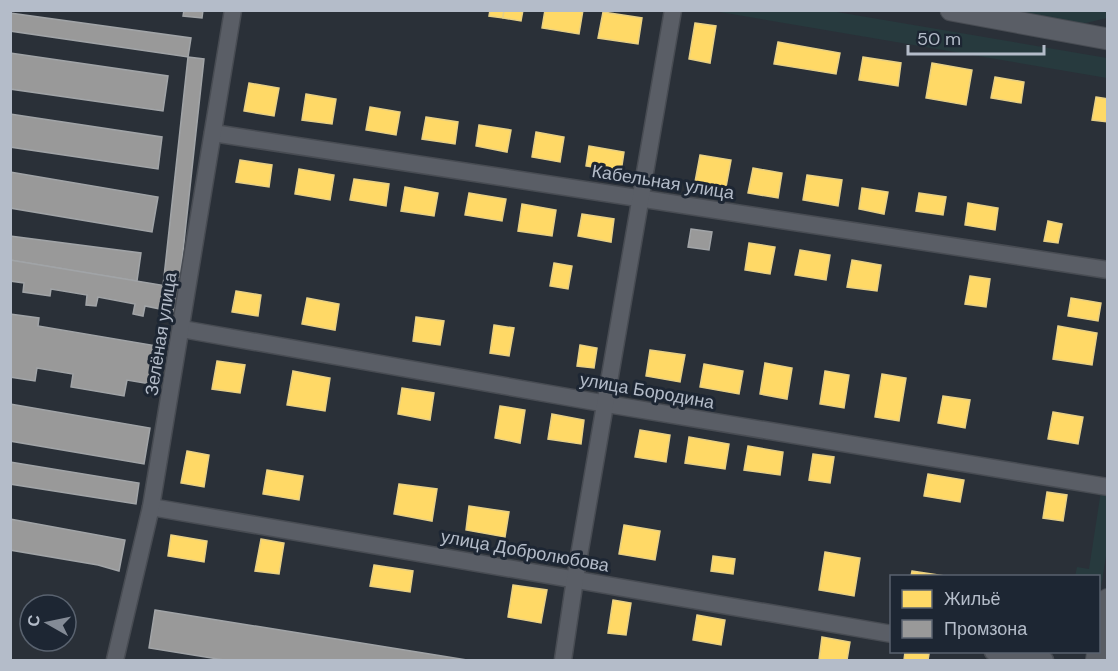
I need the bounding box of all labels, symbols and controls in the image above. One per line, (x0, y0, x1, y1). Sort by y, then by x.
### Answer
scale bar (908, 18, 1044, 56)
text: 50 m (917, 27, 961, 51)
street label: Кабельная улица (590, 159, 737, 205)
street label: Зелёная улица (139, 270, 183, 397)
street label: улица Бородина (578, 367, 717, 415)
street label: улица Добролюбова (439, 524, 612, 578)
legend (890, 575, 1100, 653)
text: Жильё (944, 587, 1001, 611)
north arrow (18, 593, 78, 653)
text: С (22, 613, 45, 628)
text: Промзона (944, 617, 1028, 641)

